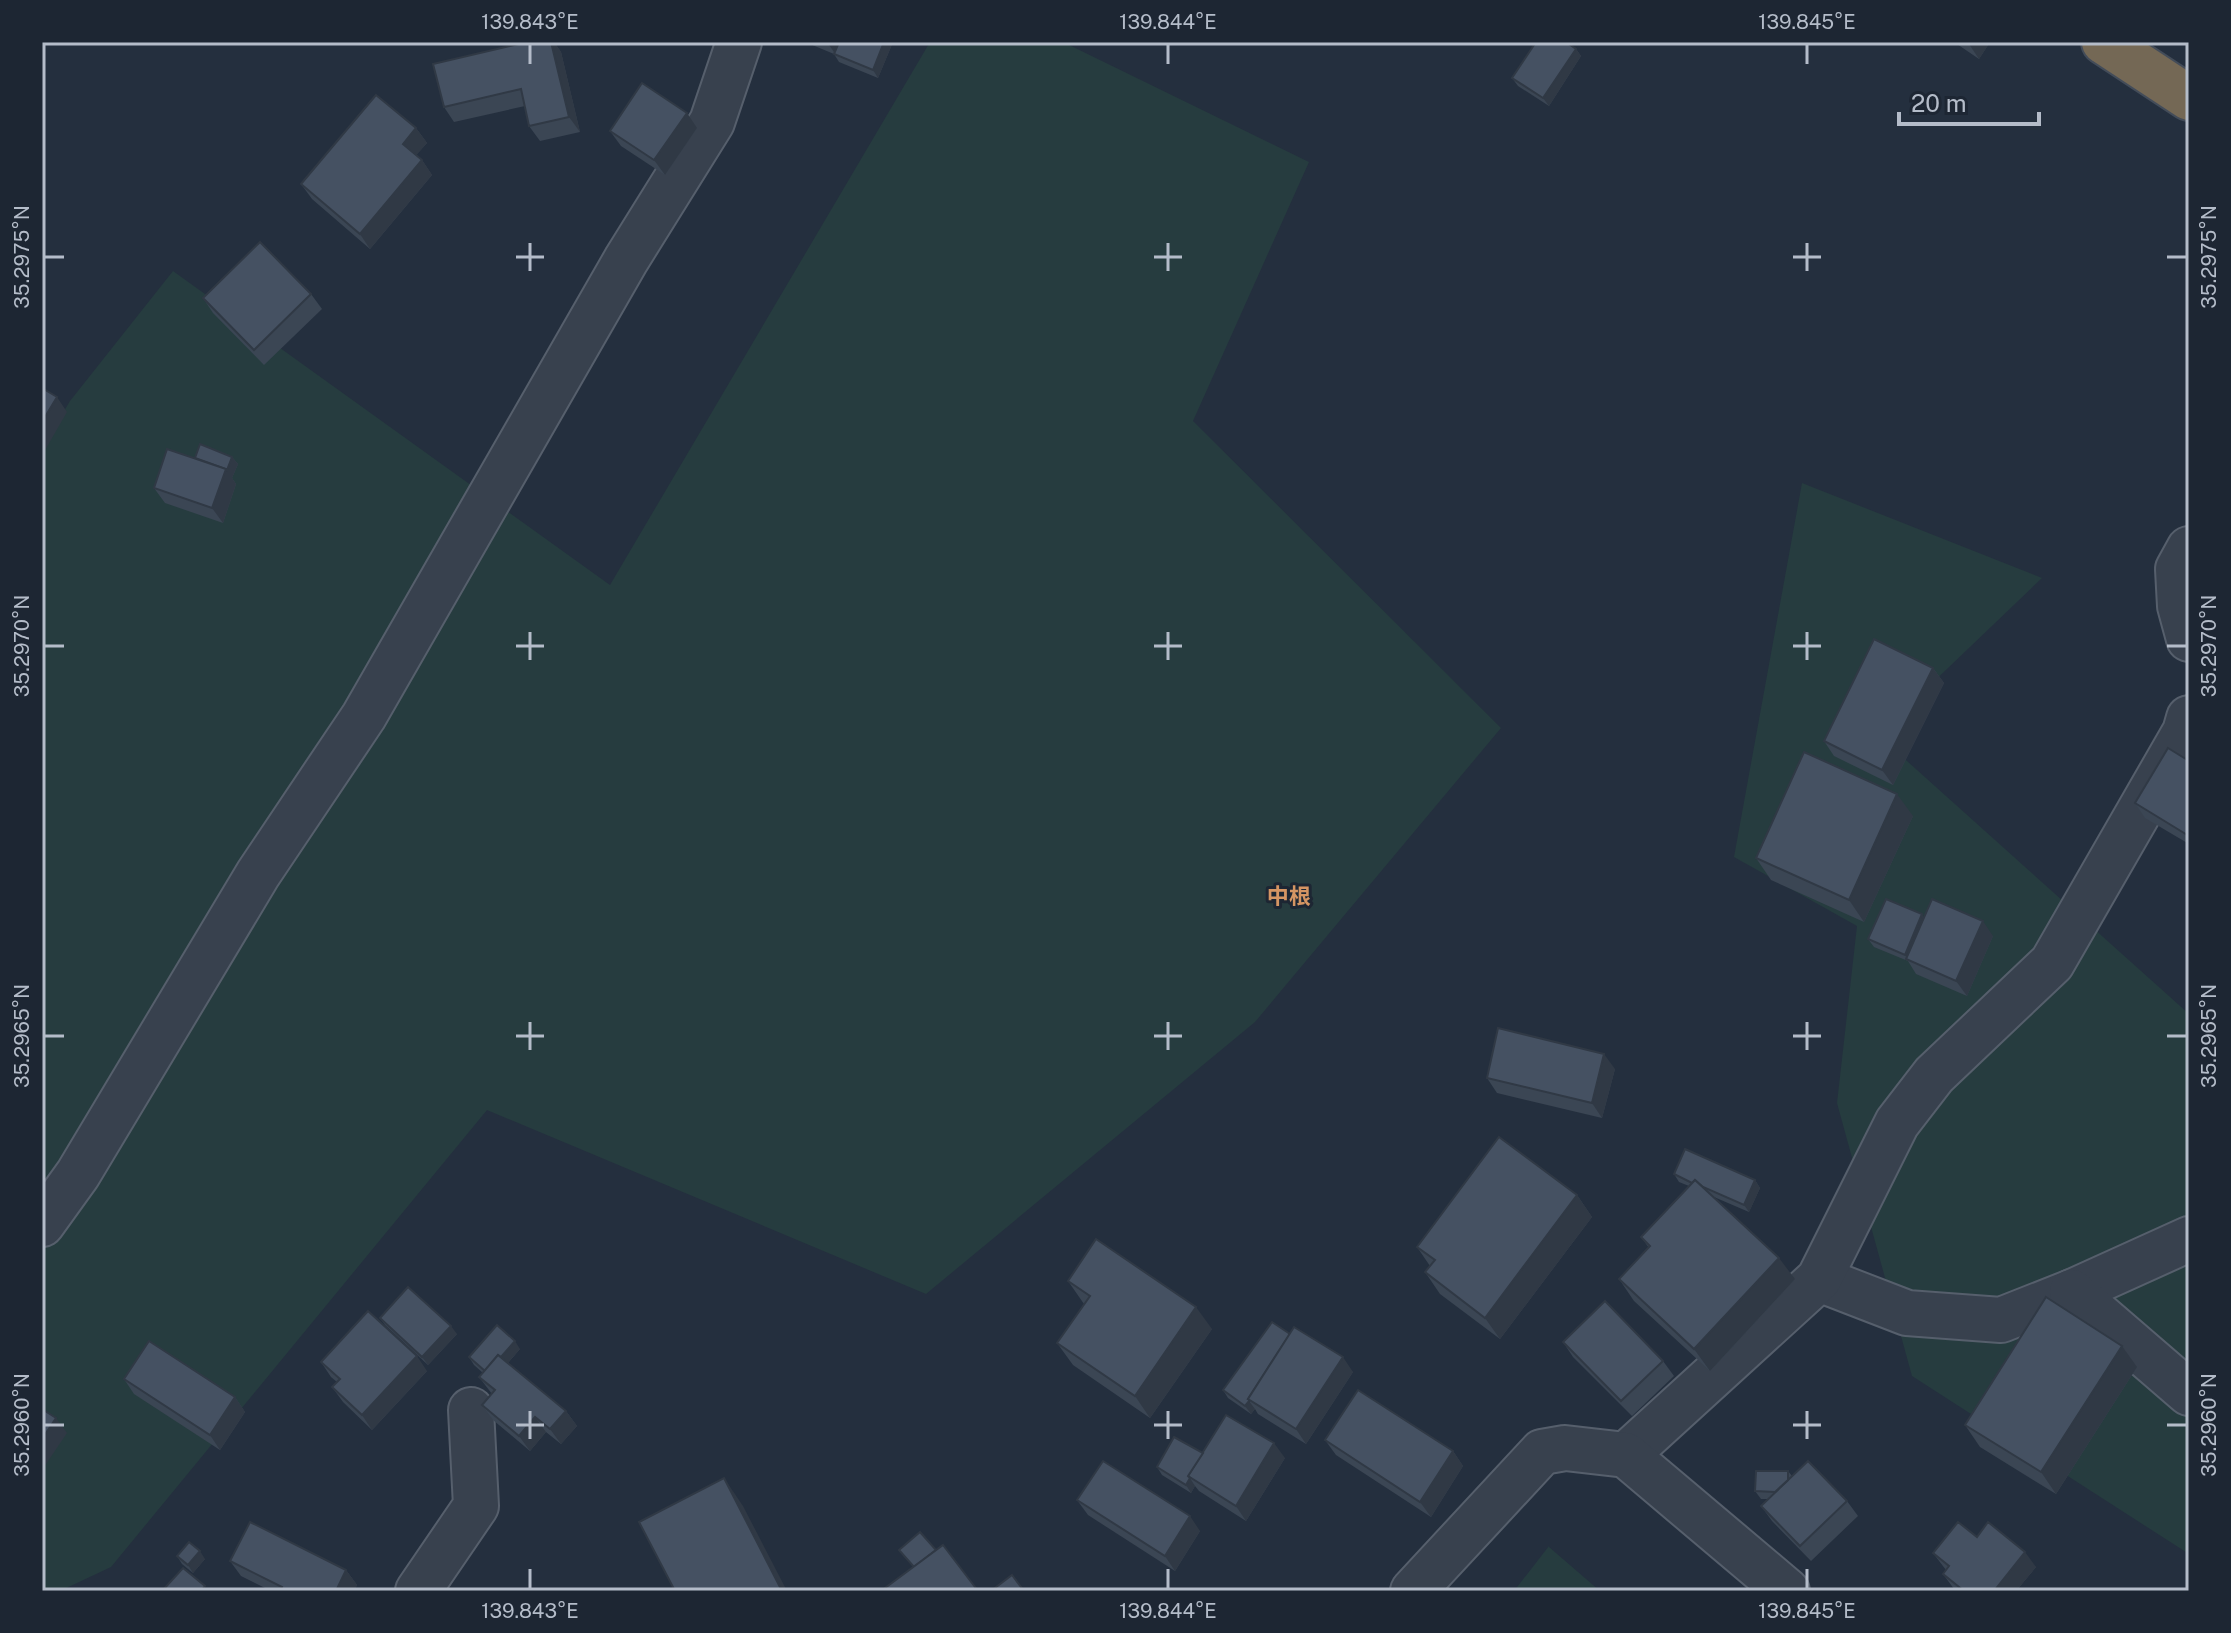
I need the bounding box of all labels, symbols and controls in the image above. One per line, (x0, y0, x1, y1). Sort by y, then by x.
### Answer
text: 139.843°E (481, 10, 579, 34)
text: 139.844°E (1119, 10, 1217, 34)
text: 139.845°E (1758, 10, 1856, 34)
scale bar (1899, 76, 2039, 126)
text: 20 m (1911, 89, 1967, 117)
text: 35.2975°N (10, 205, 34, 309)
text: 35.2975°N (2197, 205, 2221, 309)
text: 35.2970°N (10, 595, 34, 697)
text: 35.2970°N (2197, 595, 2221, 697)
district label: 中根 (1267, 883, 1311, 909)
text: 35.2965°N (10, 984, 34, 1088)
text: 35.2965°N (2197, 984, 2221, 1088)
text: 35.2960°N (10, 1373, 34, 1477)
text: 35.2960°N (2197, 1373, 2221, 1477)
text: 139.843°E (481, 1599, 579, 1623)
text: 139.844°E (1119, 1599, 1217, 1623)
text: 139.845°E (1758, 1599, 1856, 1623)

